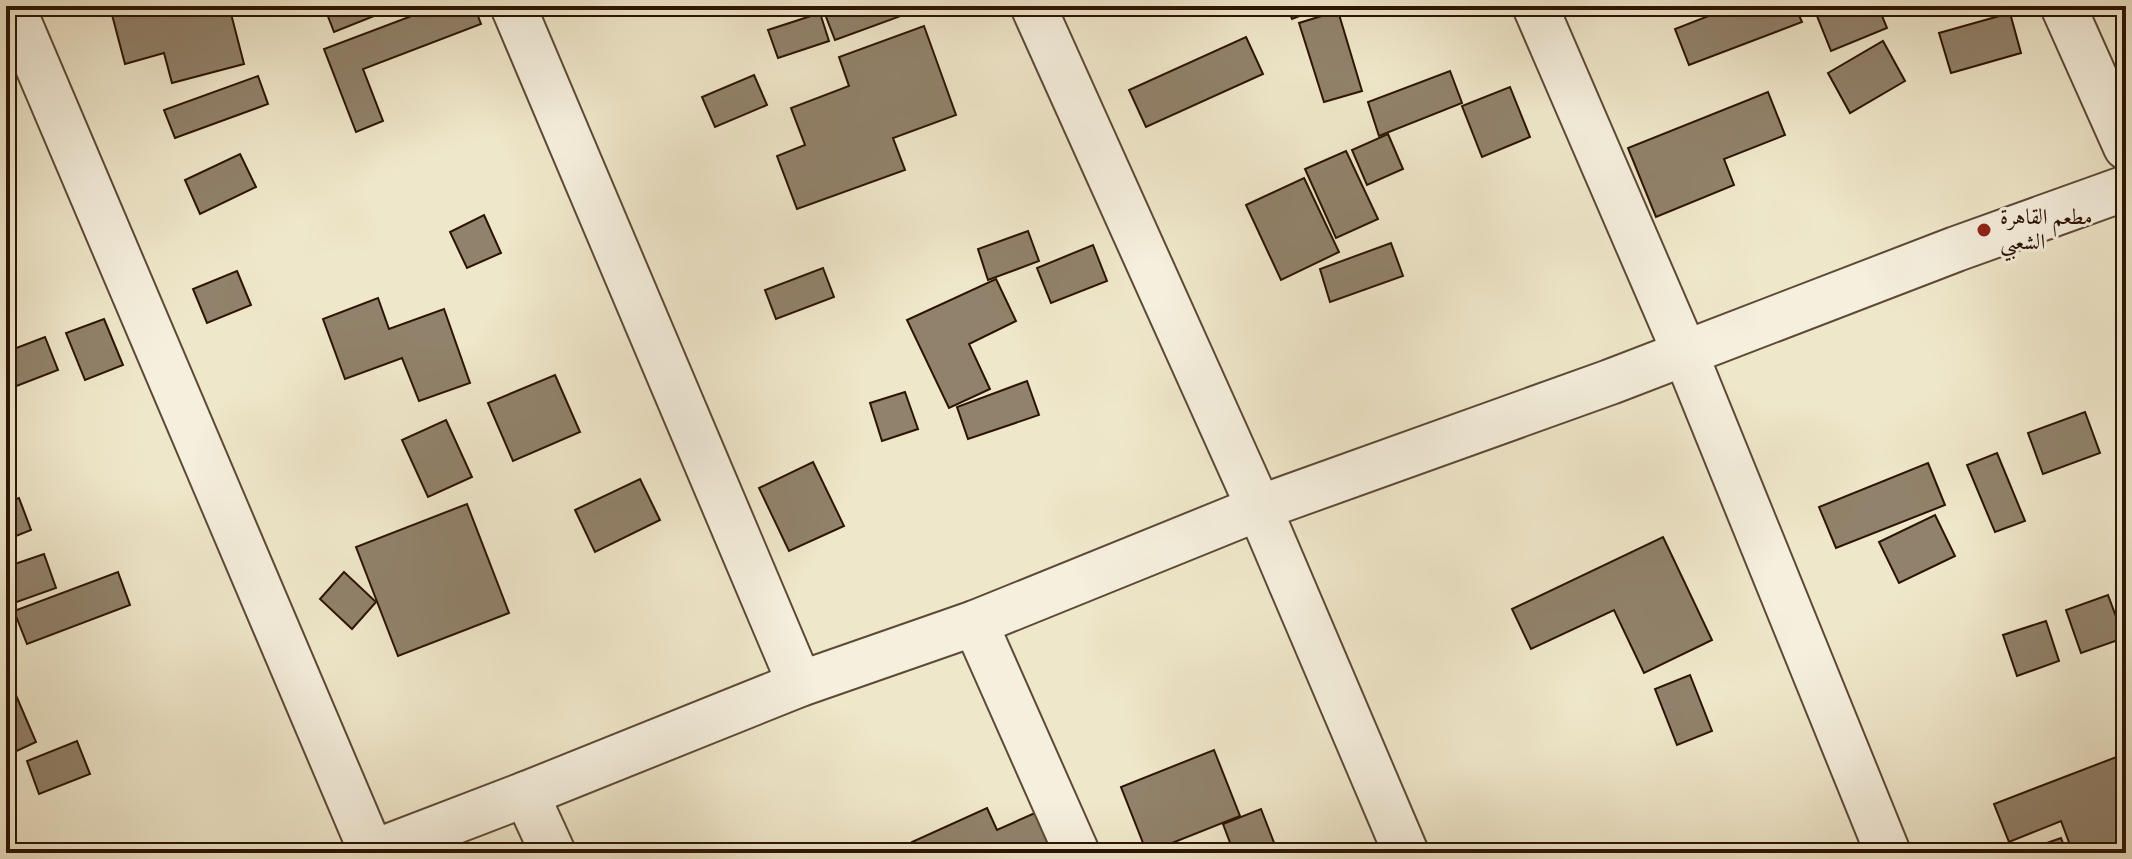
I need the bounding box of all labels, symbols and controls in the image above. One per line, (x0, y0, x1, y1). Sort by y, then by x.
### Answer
place label: مطعم القاهرة الشعبي (2000, 204, 2093, 262)
marker: مطعم القاهرة الشعبي (1975, 221, 1993, 239)

